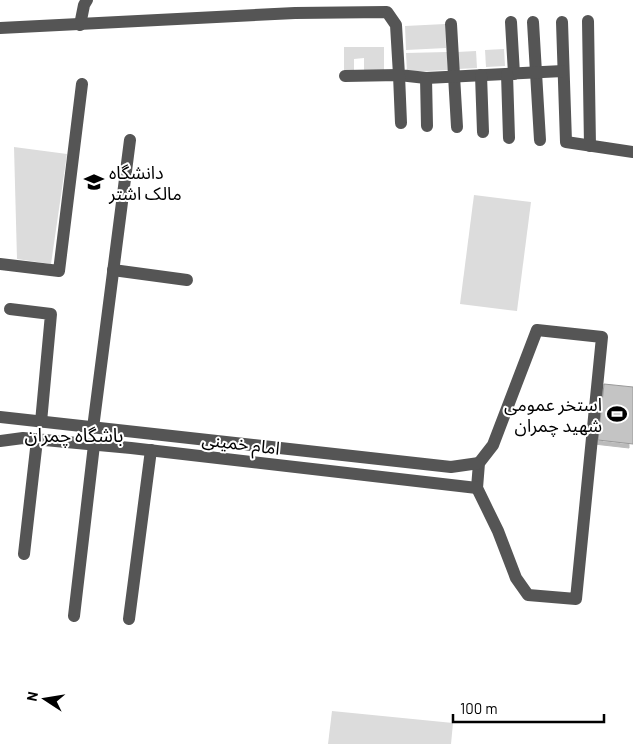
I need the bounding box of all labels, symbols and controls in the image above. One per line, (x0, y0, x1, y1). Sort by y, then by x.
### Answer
place label: دانشگاه مالک اشتر (108, 161, 182, 205)
school or university icon: دانشگاه مالک اشتر (83, 171, 105, 193)
place label: استخر عمومی شهید چمران (504, 393, 602, 437)
sports icon: استخر عمومی شهید چمران (606, 403, 628, 425)
district label: باشگاه چمران (25, 423, 123, 448)
street label: امام خمینی (200, 427, 281, 463)
north arrow (20, 674, 70, 724)
text: N (23, 690, 41, 703)
scale bar (453, 692, 604, 724)
text: 100 m (460, 699, 498, 717)

